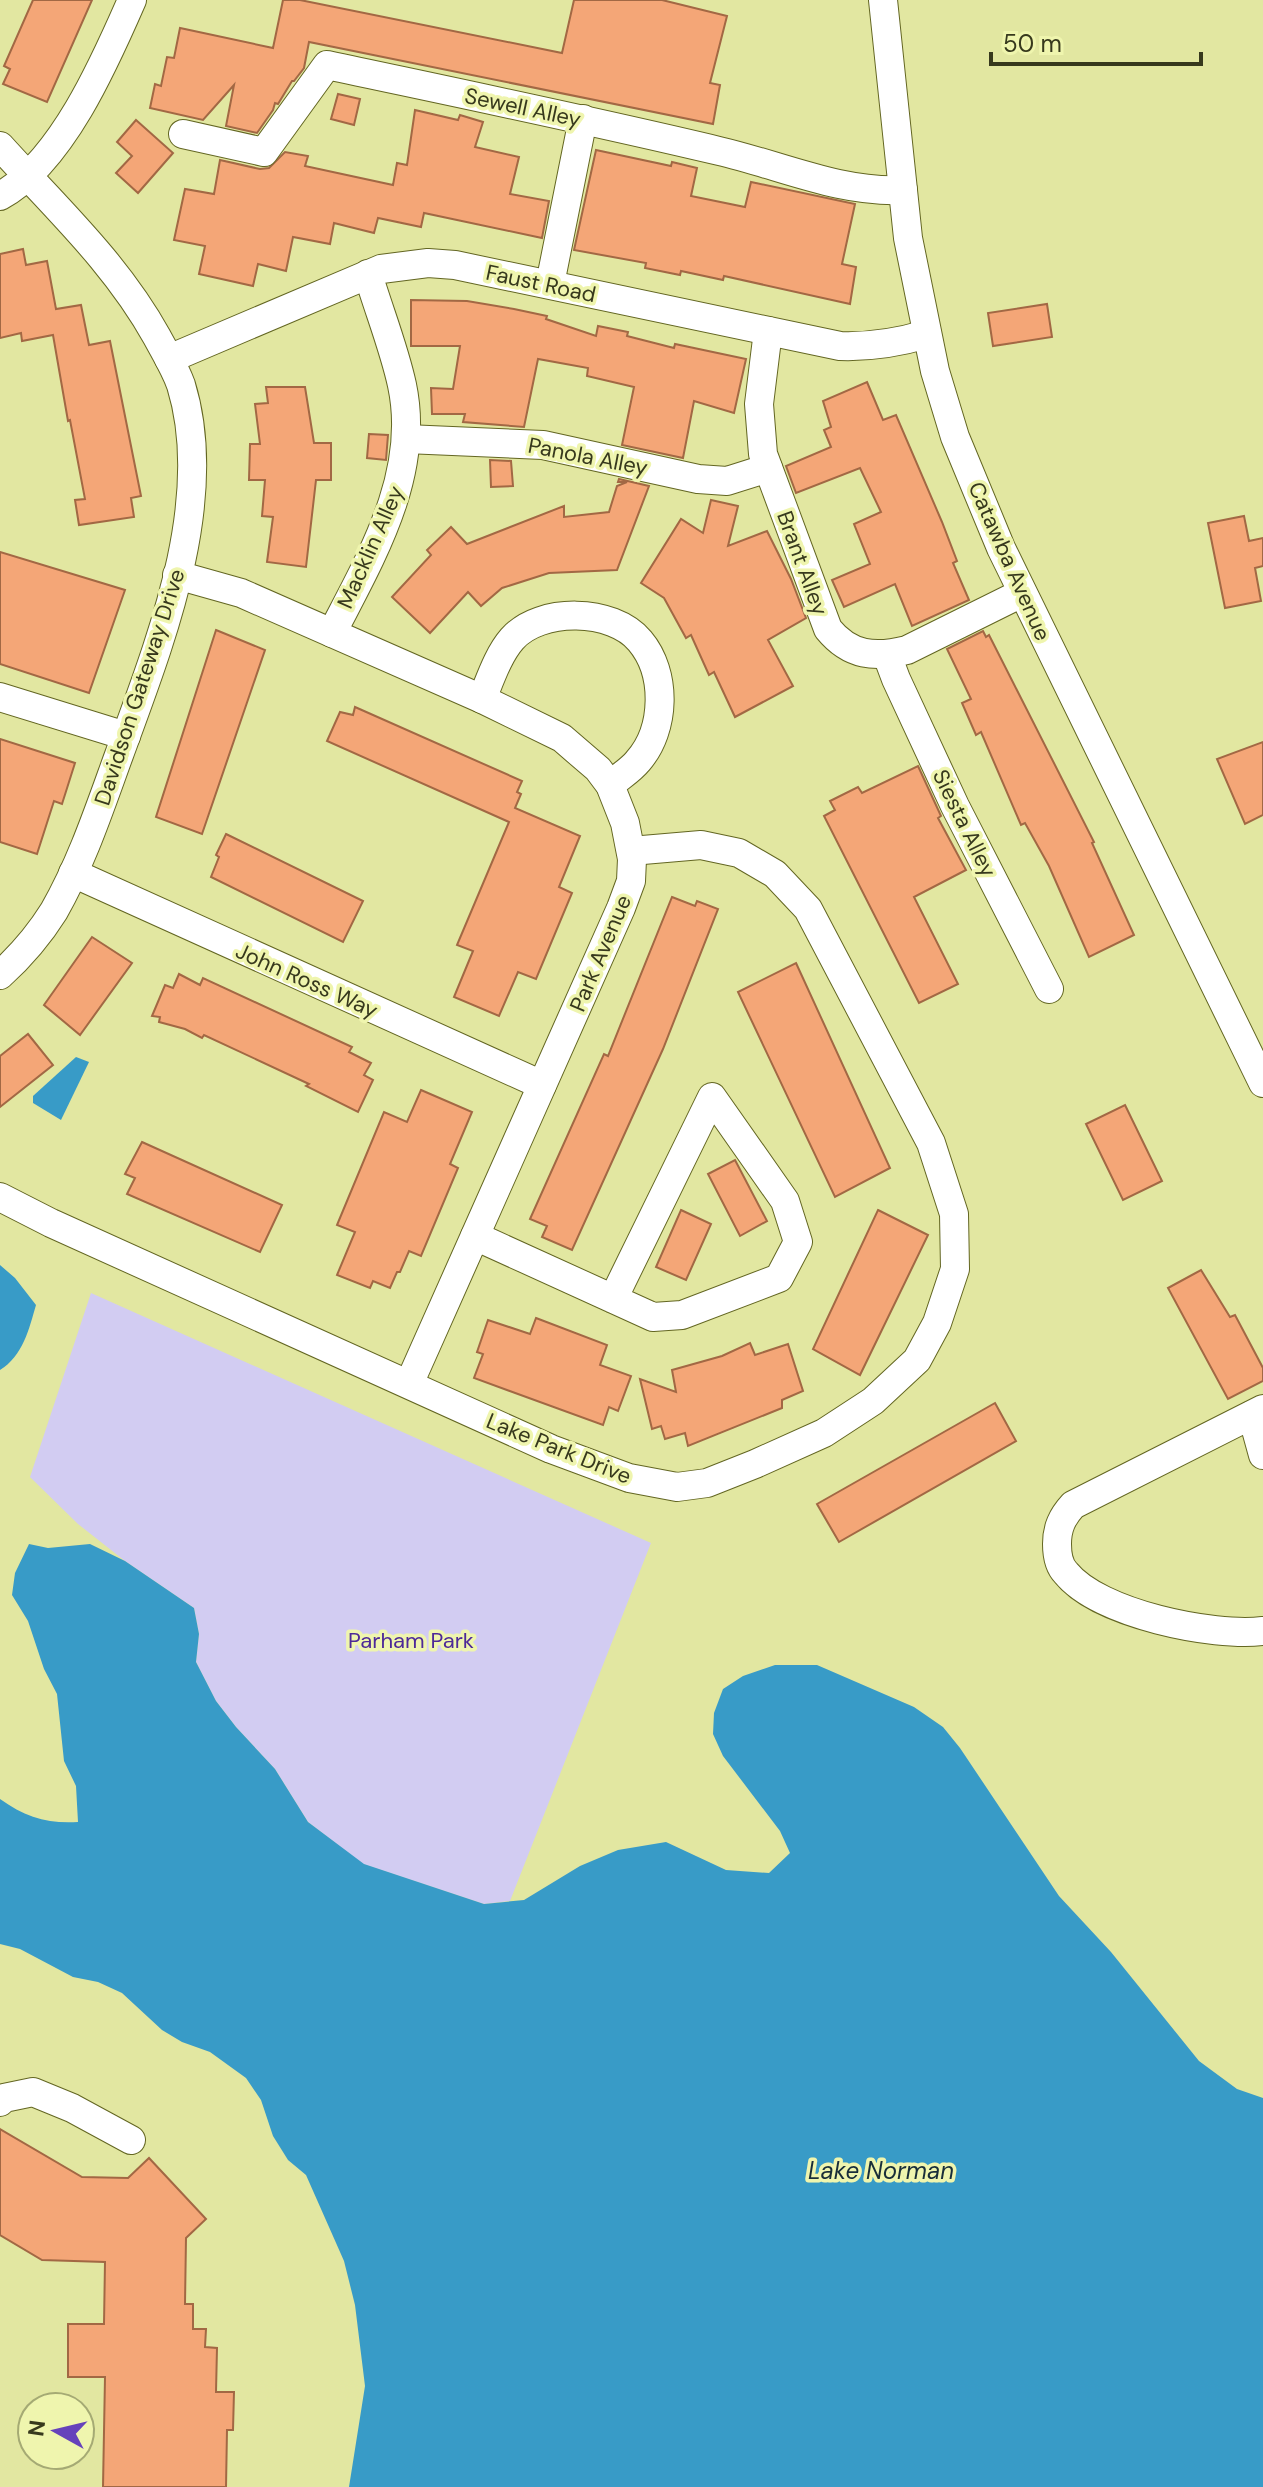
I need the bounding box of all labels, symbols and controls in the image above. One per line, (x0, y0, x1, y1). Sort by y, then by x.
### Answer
scale bar (991, 16, 1201, 66)
text: 50 m (1003, 28, 1062, 59)
street label: Sewell Alley (462, 81, 584, 134)
street label: Faust Road (483, 258, 599, 309)
street label: Panola Alley (526, 431, 650, 482)
street label: Catawba Avenue (962, 477, 1058, 645)
street label: Macklin Alley (330, 481, 410, 613)
street label: Brant Alley (770, 507, 835, 619)
street label: Davidson Gateway Drive (88, 565, 191, 809)
street label: Siesta Alley (926, 765, 1003, 882)
street label: Park Avenue (563, 890, 638, 1016)
street label: John Ross Way (231, 936, 382, 1025)
street label: Lake Park Drive (482, 1406, 635, 1491)
park label: Parham Park (348, 1626, 474, 1655)
water label: Lake Norman (808, 2155, 954, 2186)
north arrow (16, 2391, 96, 2471)
text: N (21, 2418, 52, 2438)

